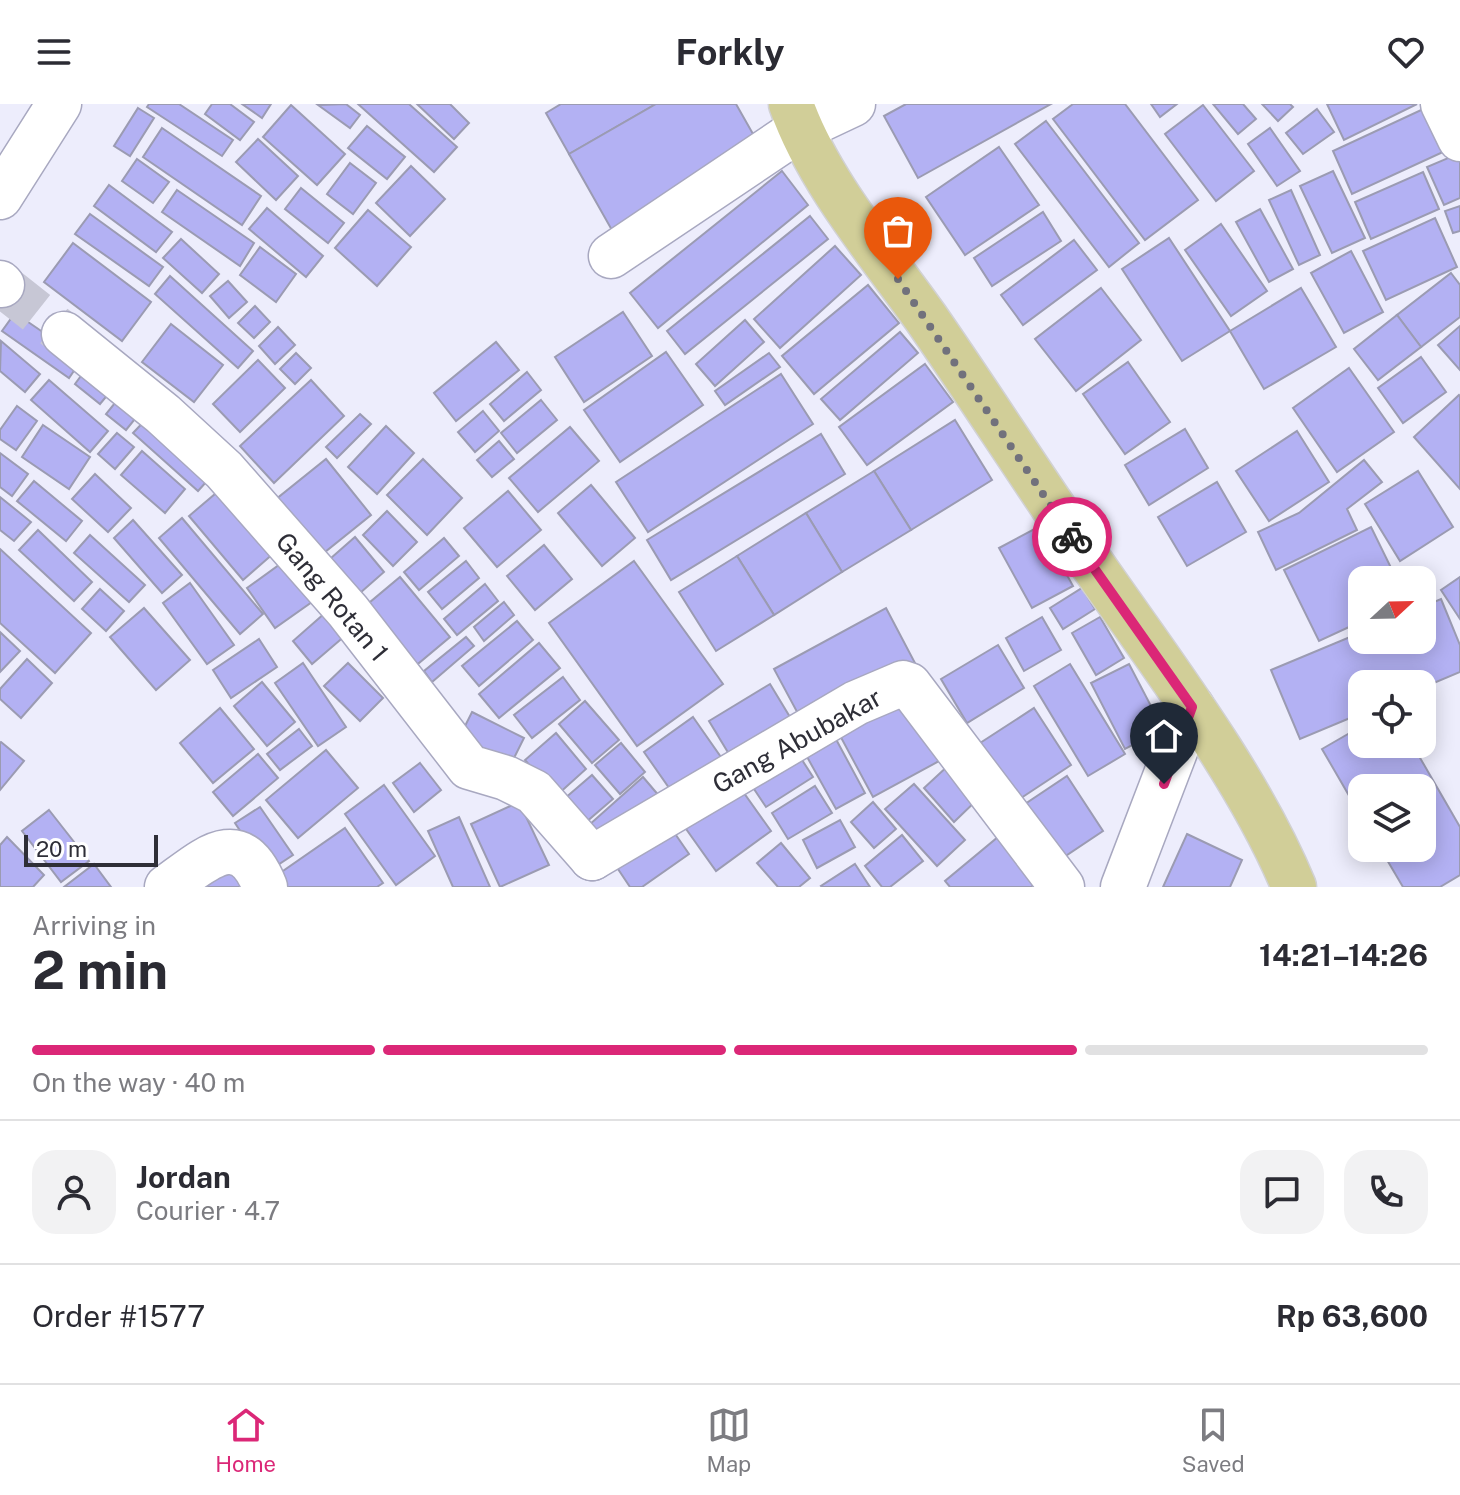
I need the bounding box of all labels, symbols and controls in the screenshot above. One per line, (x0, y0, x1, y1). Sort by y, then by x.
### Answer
icon: menu (32, 30, 76, 74)
icon: heart (1384, 30, 1428, 74)
text: Forkly (676, 31, 784, 73)
pin (864, 197, 932, 279)
icon: bag (876, 209, 920, 253)
courier (1032, 497, 1112, 577)
icon: bike (1050, 515, 1094, 559)
street label: Gang Rotan 1 (270, 526, 395, 667)
north arrow (1348, 566, 1436, 654)
map controls (1348, 566, 1436, 862)
button: locate (1348, 670, 1436, 758)
street label: Gang Abubakar (707, 681, 887, 800)
pin (1130, 702, 1198, 784)
icon: home (1142, 714, 1186, 758)
button: layers (1348, 774, 1436, 862)
scale bar (24, 831, 158, 867)
text: 20 m (36, 836, 87, 862)
text: Arriving in (32, 910, 156, 941)
text: 14:21–14:26 (1259, 937, 1428, 973)
text: 2 min (32, 940, 168, 1001)
text: On the way · 40 m (32, 1067, 245, 1098)
button: person (32, 1150, 116, 1234)
button: chat (1240, 1150, 1324, 1234)
button: phone (1344, 1150, 1428, 1234)
text: Jordan (136, 1159, 231, 1195)
text: Courier · 4.7 (136, 1195, 280, 1226)
text: Order #1577 (32, 1298, 205, 1334)
text: Rp 63,600 (1276, 1298, 1428, 1334)
tab: Home (215, 1403, 276, 1477)
tab: Map (707, 1403, 751, 1477)
tab: Saved (1182, 1403, 1245, 1477)

